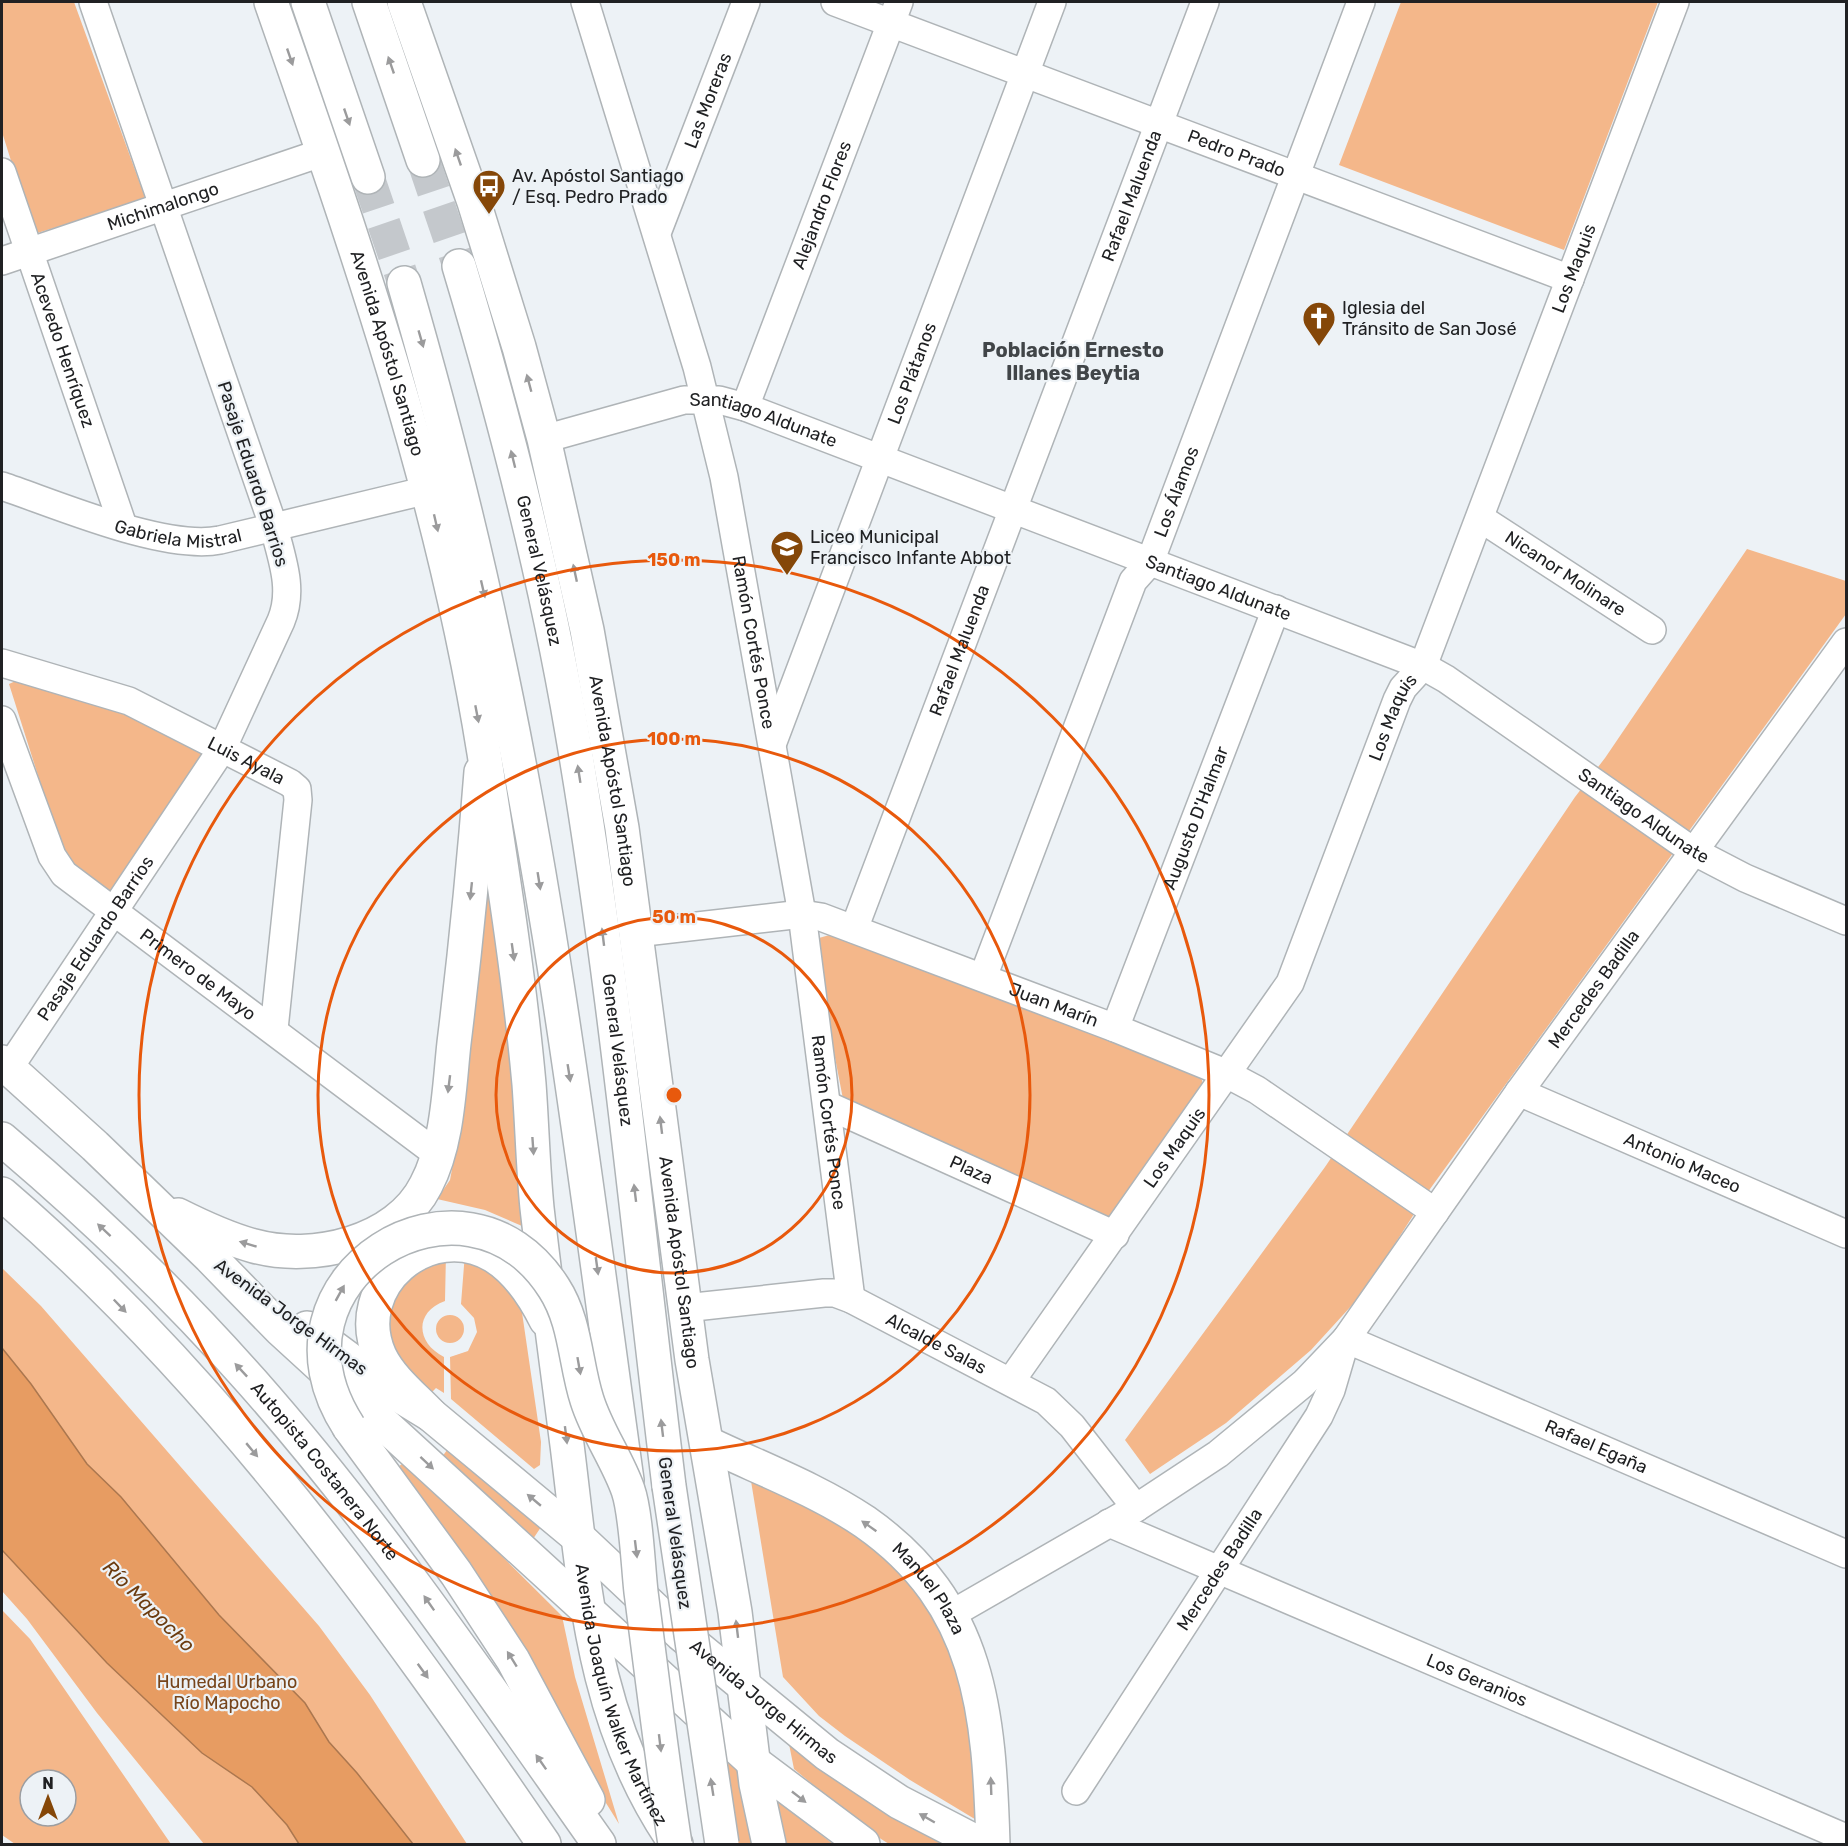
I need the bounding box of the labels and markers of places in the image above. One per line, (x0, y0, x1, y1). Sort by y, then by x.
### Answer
place label: Av. Apóstol Santiago / Esq. Pedro Prado (512, 165, 684, 208)
bus stop icon: Av. Apóstol Santiago / Esq. Pedro Prado (471, 168, 507, 215)
place label: Iglesia del Tránsito de San José (1342, 297, 1516, 340)
church icon: Iglesia del Tránsito de San José (1301, 300, 1337, 347)
place label: Liceo Municipal Francisco Infante Abbot (810, 526, 1011, 569)
school or university icon: Liceo Municipal Francisco Infante Abbot (769, 529, 805, 576)
centre of rings (664, 1085, 684, 1105)

